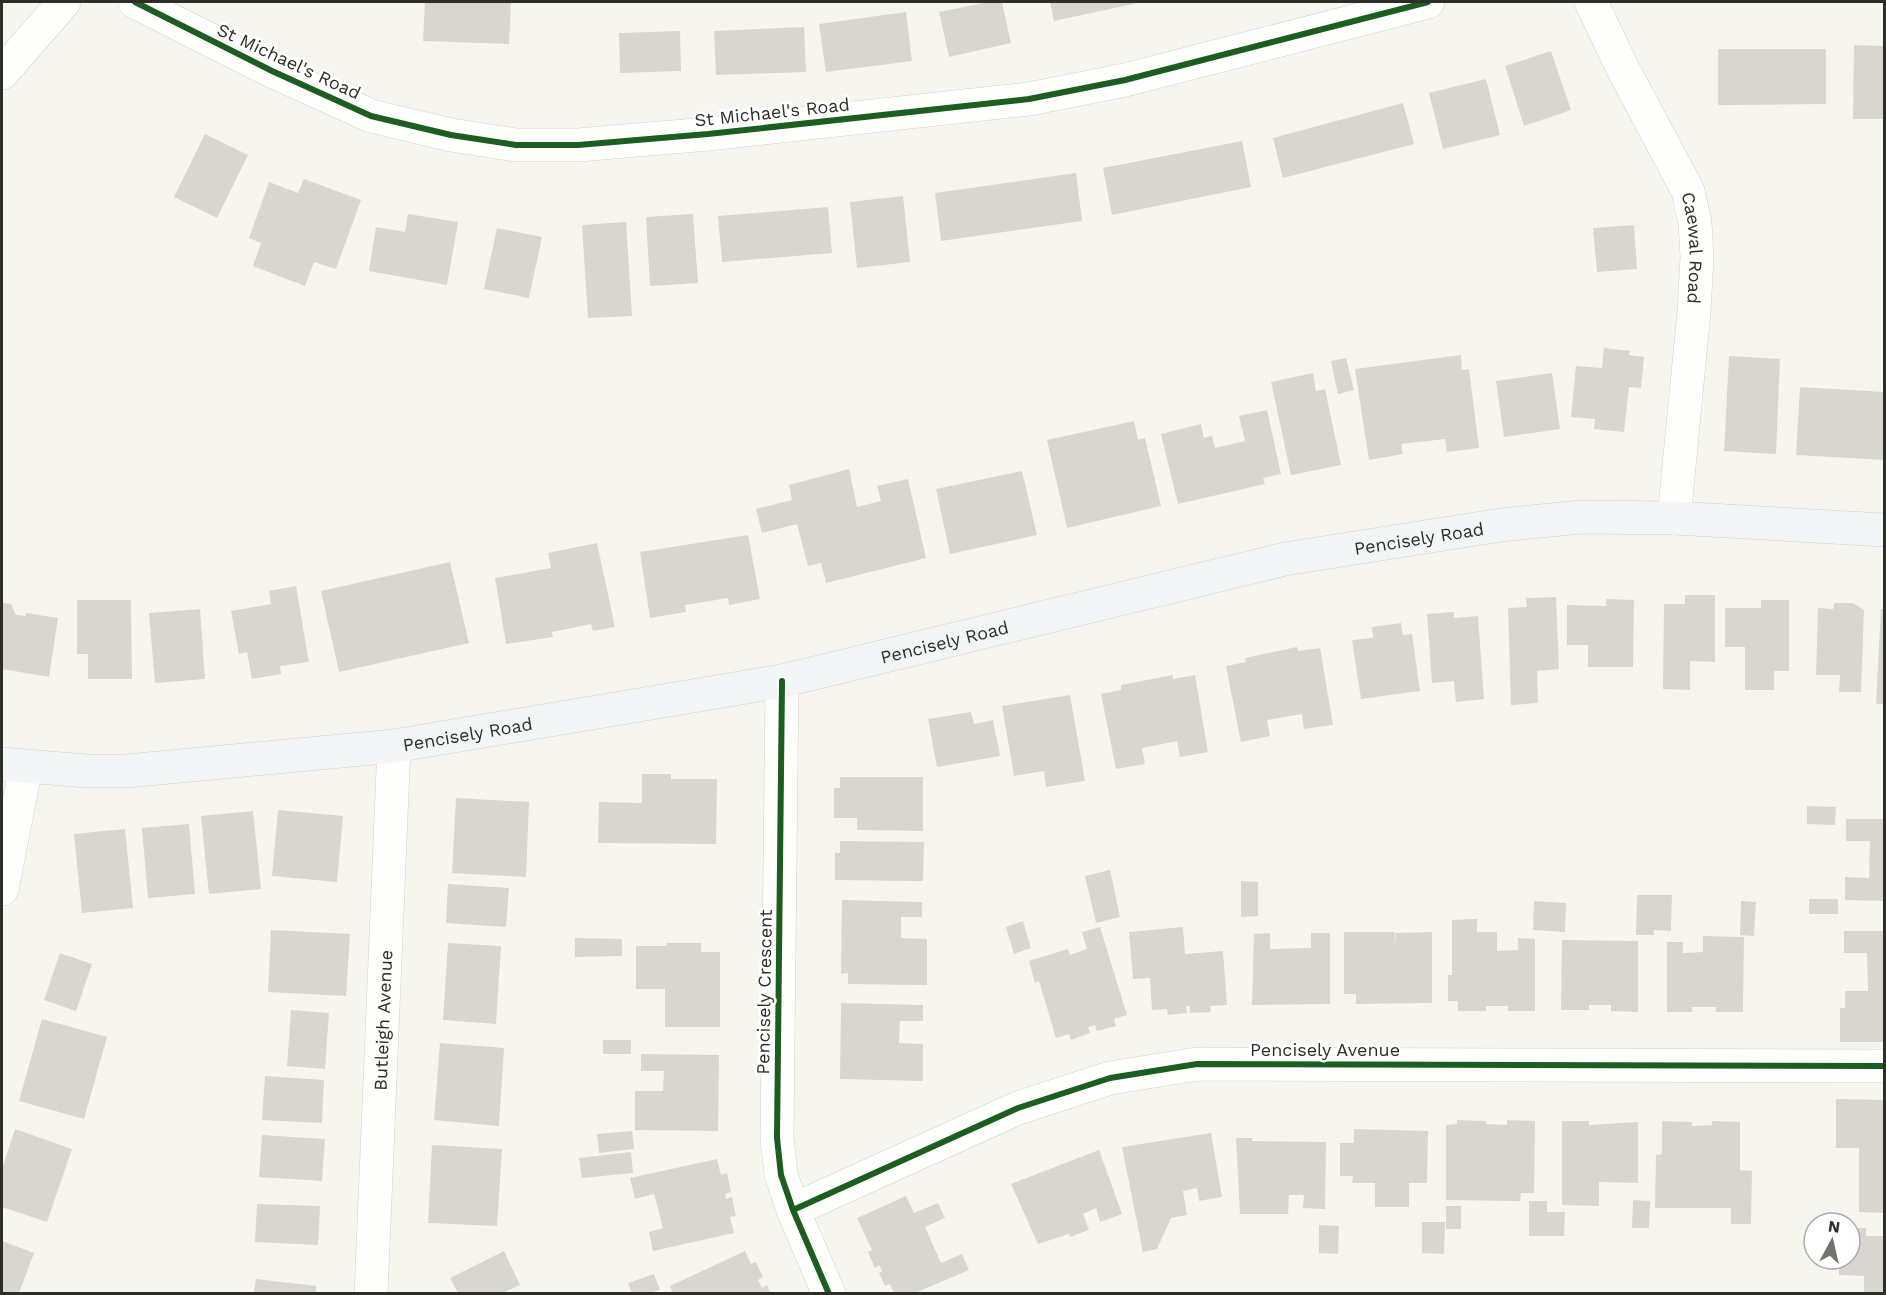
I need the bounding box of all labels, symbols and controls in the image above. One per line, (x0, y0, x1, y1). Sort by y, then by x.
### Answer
street label: St Michael's Road (214, 19, 364, 103)
street label: St Michael's Road (693, 93, 851, 131)
street label: Caewal Road (1678, 190, 1708, 305)
street label: Pencisely Road (1352, 517, 1485, 558)
street label: Pencisely Road (878, 616, 1011, 667)
street label: Pencisely Road (401, 712, 534, 755)
street label: Pencisely Crescent (752, 909, 776, 1075)
street label: Butleigh Avenue (369, 949, 396, 1091)
street label: Pencisely Avenue (1250, 1039, 1400, 1060)
north arrow (1802, 1211, 1862, 1271)
text: N (1827, 1216, 1841, 1237)

